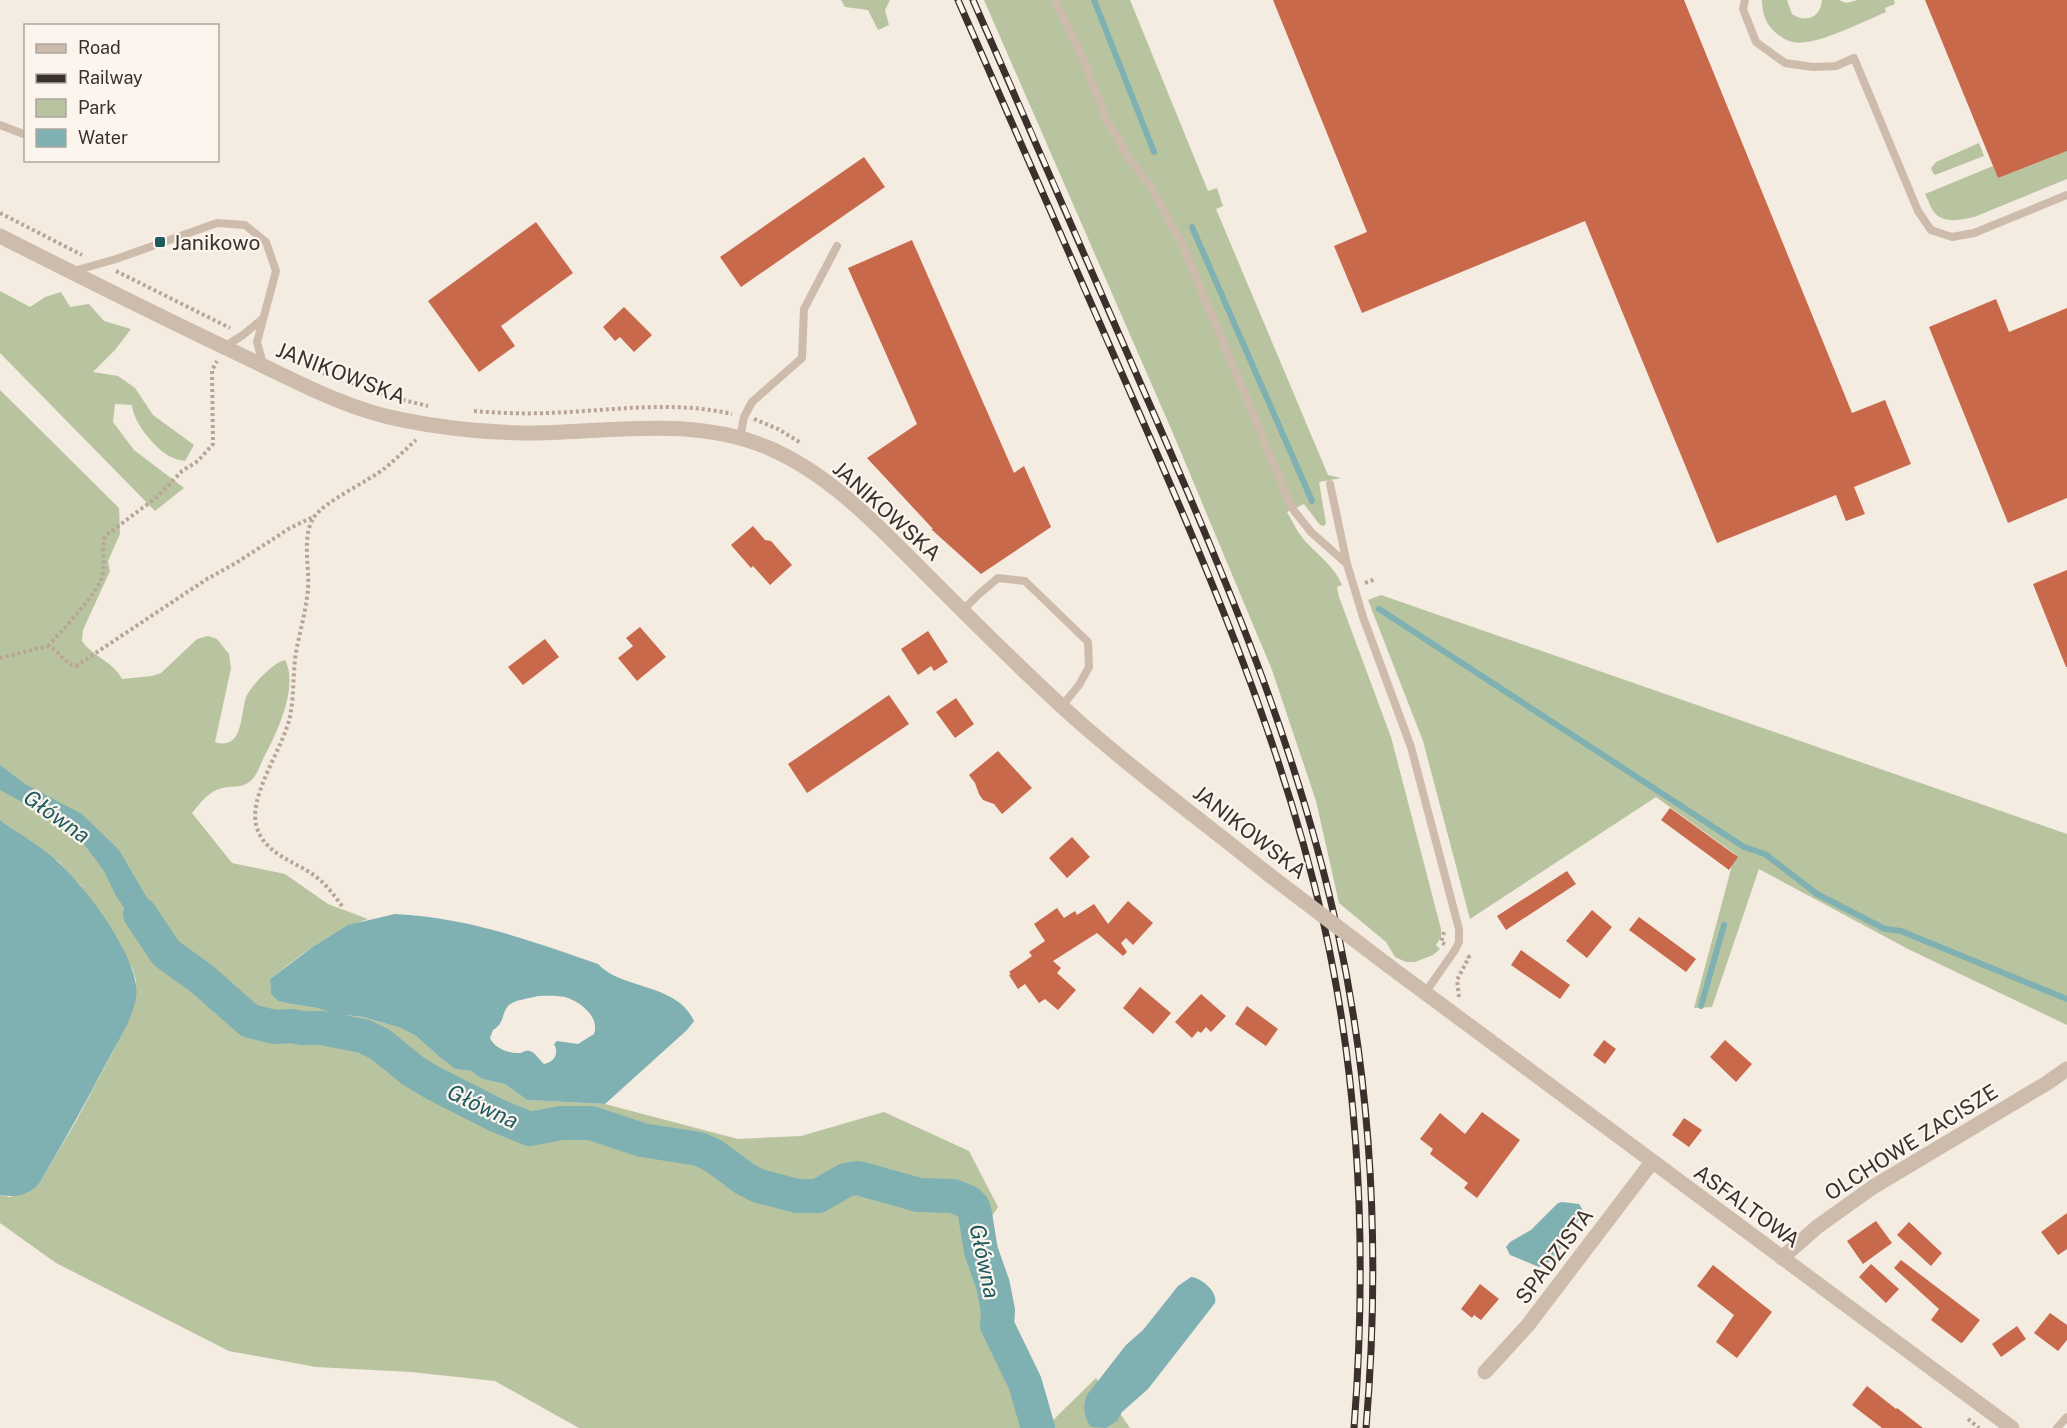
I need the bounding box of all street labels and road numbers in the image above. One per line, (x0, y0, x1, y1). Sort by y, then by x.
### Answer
street label: JANIKOWSKA (273, 337, 409, 409)
street label: JANIKOWSKA (828, 456, 946, 566)
street label: JANIKOWSKA (1188, 780, 1312, 884)
street label: OLCHOWE ZACISZE (1820, 1079, 2002, 1205)
street label: ASFALTOWA (1689, 1159, 1805, 1253)
street label: SPADZISTA (1510, 1203, 1598, 1309)

